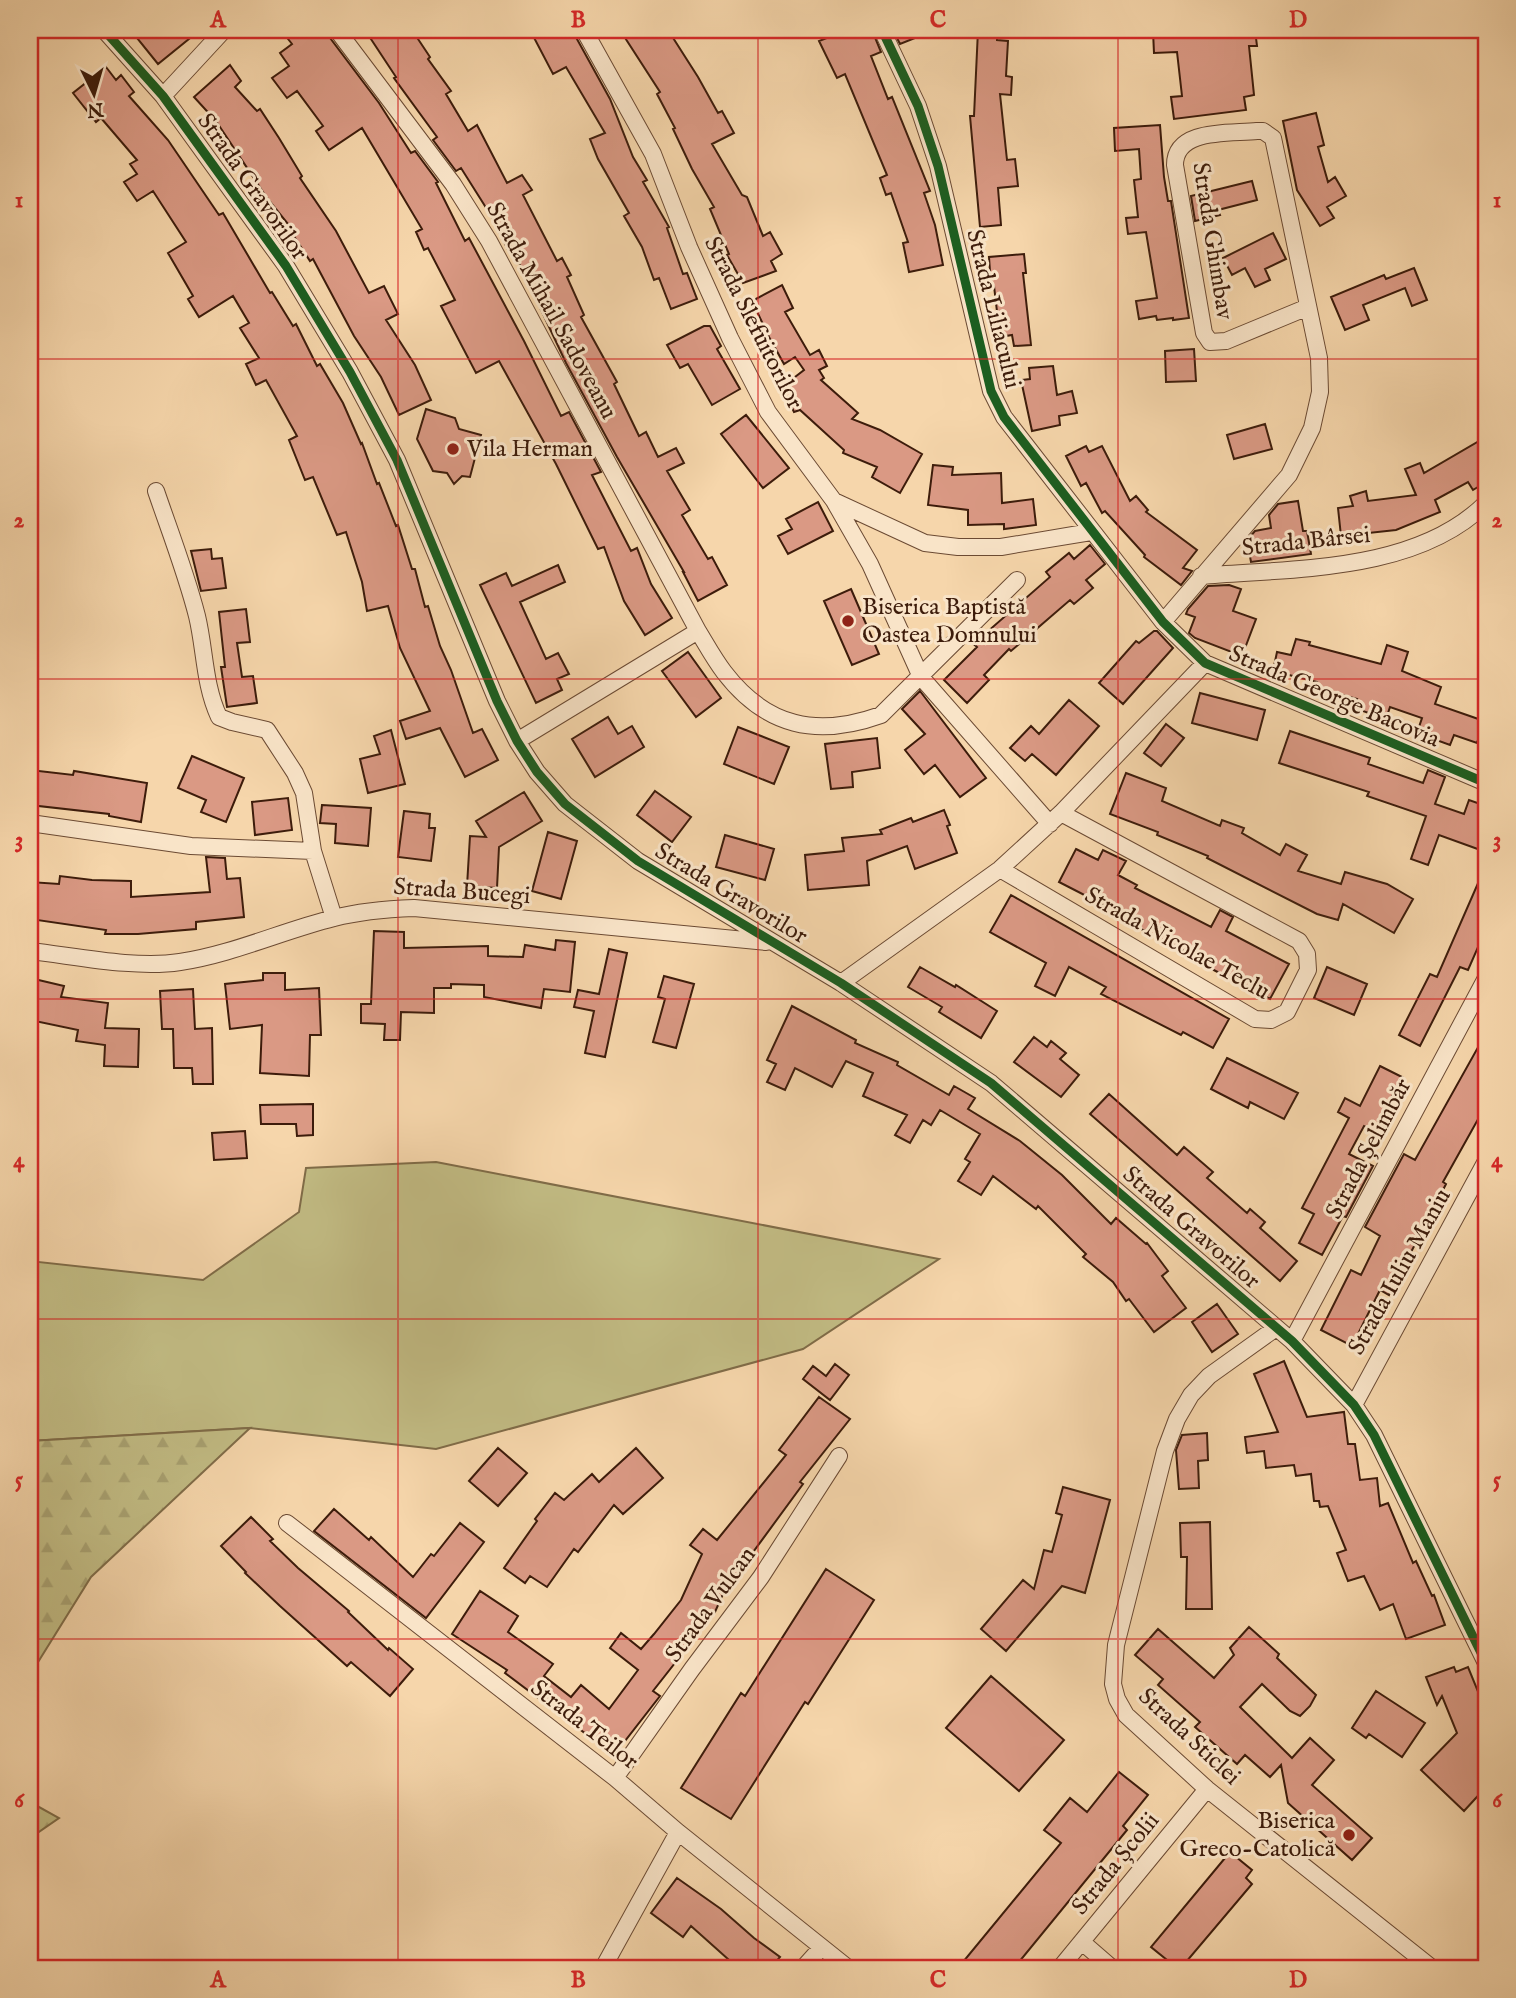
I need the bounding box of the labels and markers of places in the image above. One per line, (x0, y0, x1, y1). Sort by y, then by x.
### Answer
place label: Vila Herman (466, 434, 593, 465)
marker: Vila Herman (445, 441, 461, 457)
place label: Biserica Baptistă Oastea Domnului (862, 592, 1037, 651)
marker: Biserica Baptistă Oastea Domnului (840, 613, 856, 629)
place label: Biserica Greco-Catolică (1180, 1806, 1336, 1865)
marker: Biserica Greco-Catolică (1341, 1827, 1357, 1843)

